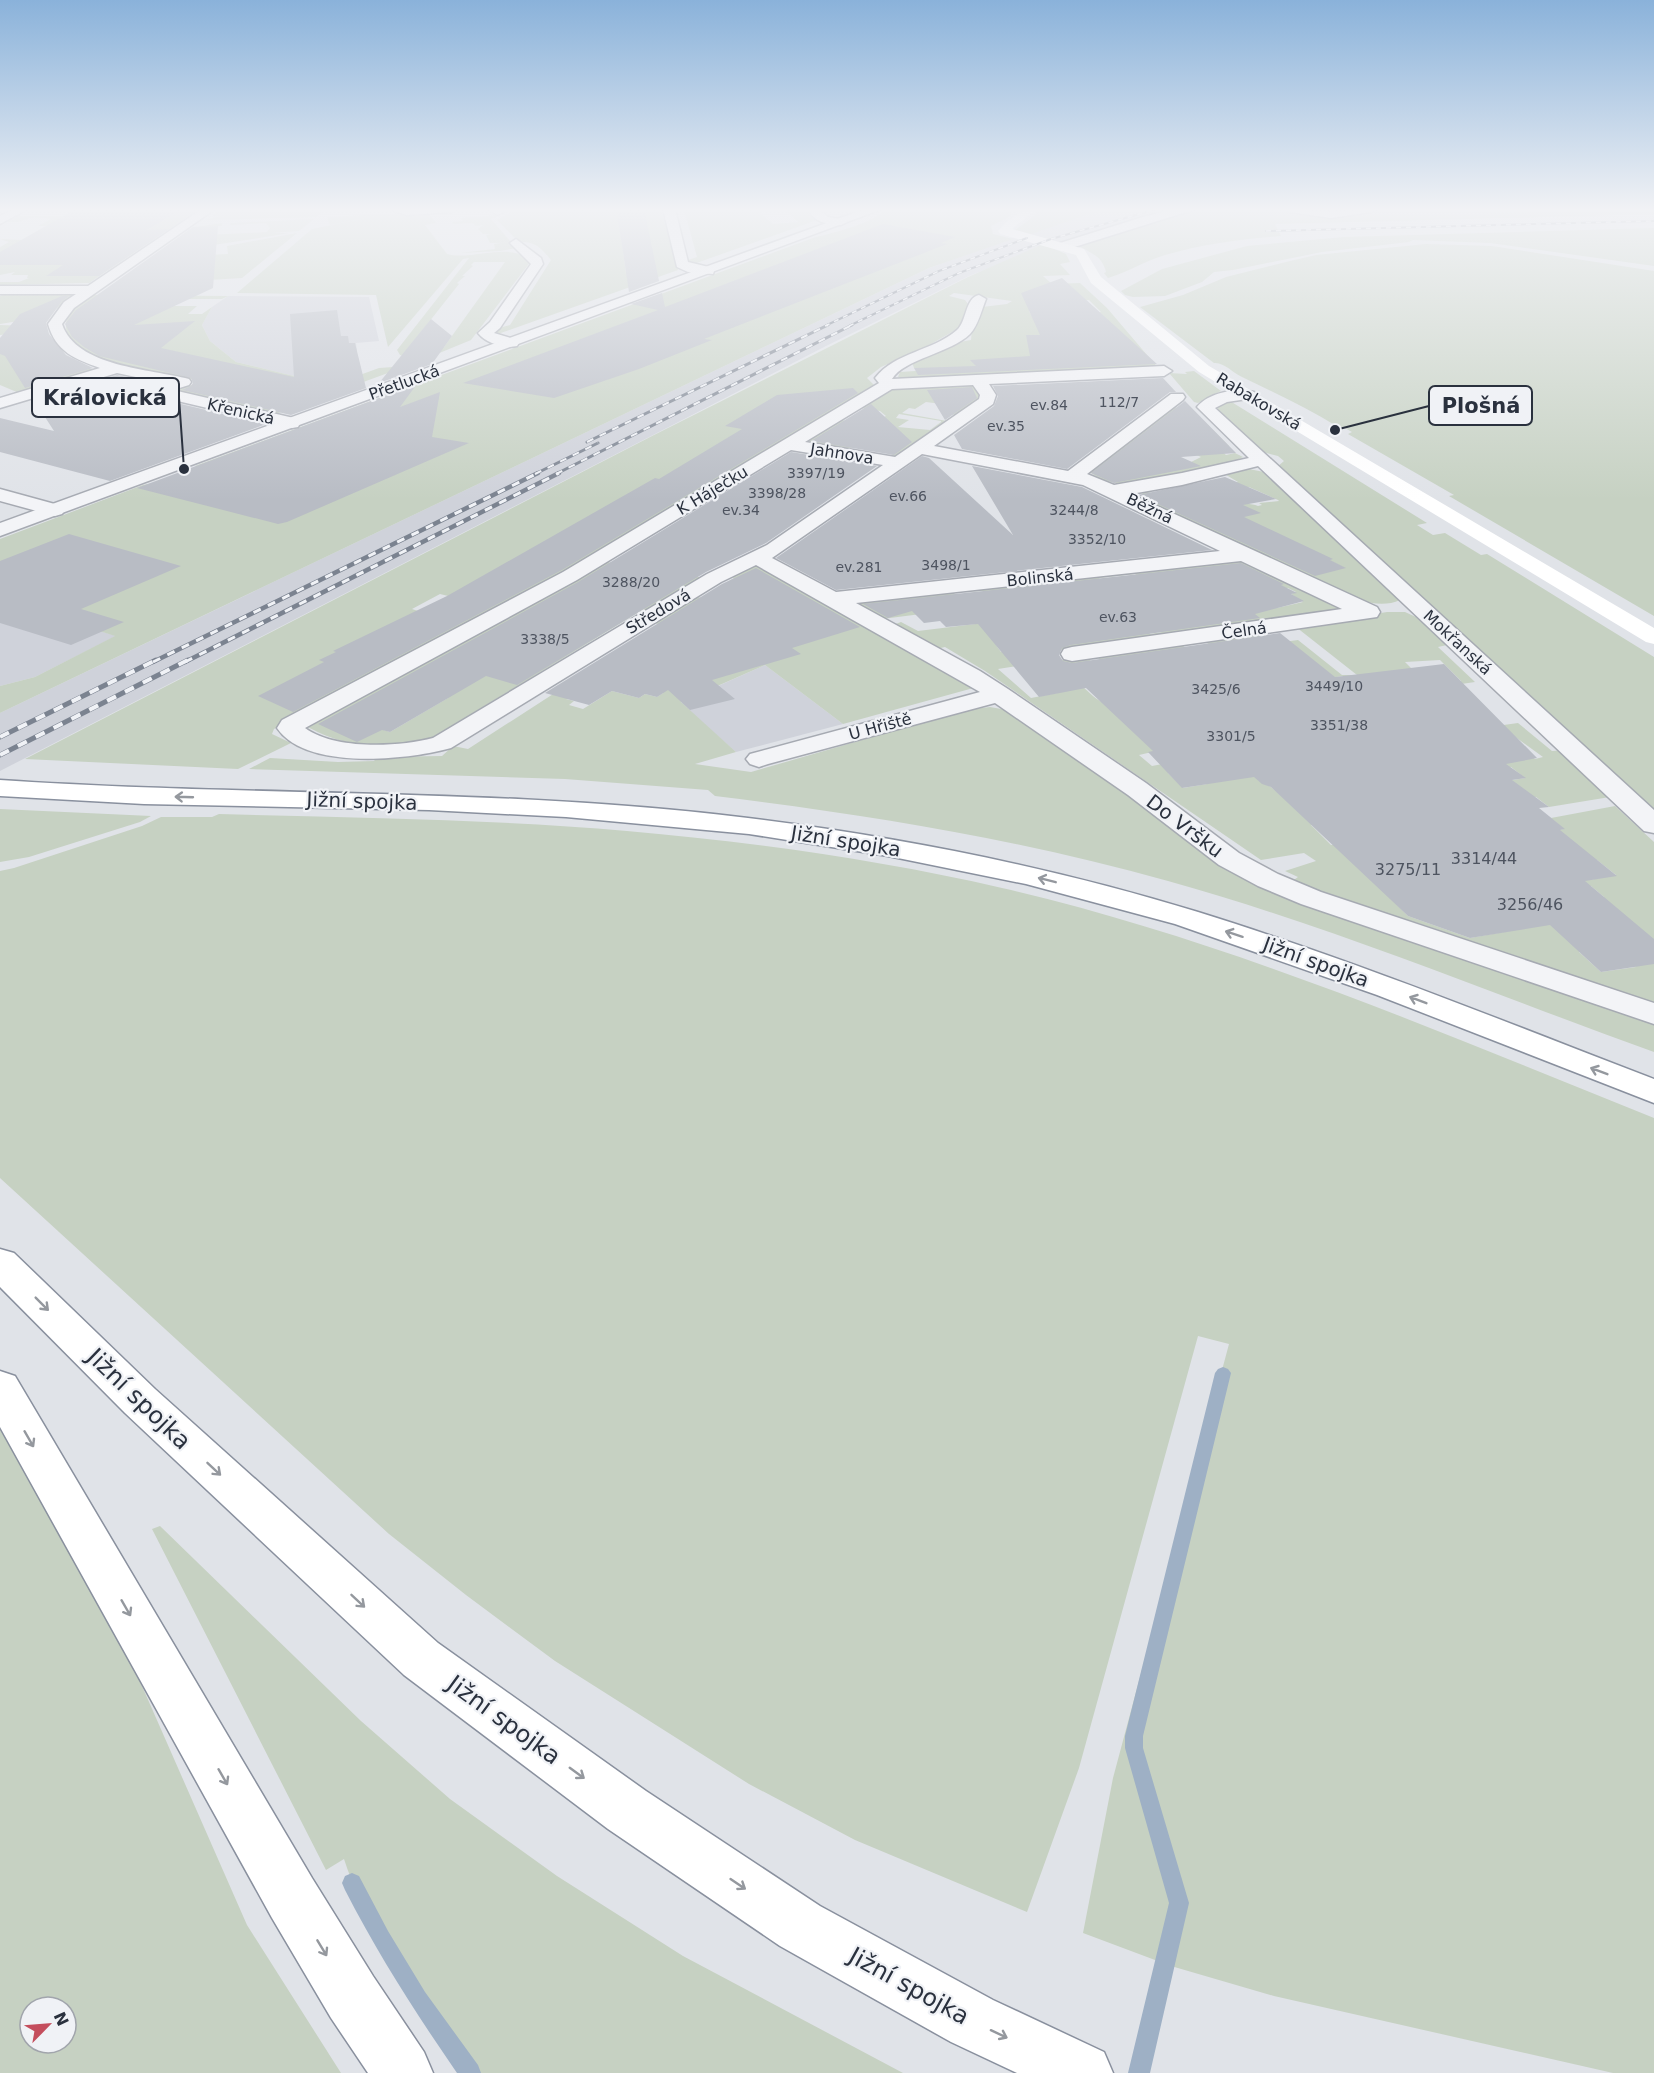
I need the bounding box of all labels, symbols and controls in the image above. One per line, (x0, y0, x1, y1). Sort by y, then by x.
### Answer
street label: Přetlucká (366, 361, 442, 404)
street label: Rabakovská (1213, 369, 1305, 434)
callout: Královická (32, 378, 179, 417)
text: Královická (43, 386, 167, 410)
callout: Plošná (1429, 386, 1532, 425)
street label: Křenická (205, 394, 277, 428)
house number: 112/7 (1099, 394, 1139, 410)
text: Plošná (1442, 394, 1520, 418)
house number: ev.84 (1030, 397, 1068, 413)
house number: ev.35 (987, 418, 1025, 434)
street label: Jahnova (808, 439, 875, 468)
street label: K Háječku (673, 462, 751, 519)
house number: 3397/19 (787, 465, 845, 481)
house number: 3398/28 (748, 485, 806, 501)
house number: ev.66 (889, 488, 927, 504)
street label: Běžná (1124, 489, 1176, 528)
house number: ev.34 (722, 502, 760, 518)
house number: 3244/8 (1049, 502, 1099, 518)
house number: 3352/10 (1068, 531, 1126, 547)
house number: 3498/1 (921, 557, 971, 573)
house number: ev.281 (836, 559, 882, 575)
street label: Bolinská (1006, 565, 1074, 590)
house number: 3288/20 (602, 574, 660, 590)
street label: Středová (623, 585, 694, 638)
street label: Mokřanská (1420, 606, 1496, 679)
house number: ev.63 (1099, 609, 1137, 625)
street label: Čelná (1220, 618, 1268, 643)
house number: 3338/5 (520, 631, 570, 647)
house number: 3449/10 (1305, 678, 1363, 694)
house number: 3425/6 (1191, 681, 1241, 697)
street label: U Hřiště (847, 709, 914, 744)
house number: 3351/38 (1310, 717, 1368, 733)
house number: 3301/5 (1206, 728, 1256, 744)
street label: Jižní spojka (304, 787, 418, 815)
street label: Do Vršku (1142, 789, 1228, 863)
one-way arrow (174, 791, 194, 803)
street label: Jižní spojka (787, 820, 903, 862)
house number: 3314/44 (1451, 849, 1517, 868)
house number: 3275/11 (1375, 860, 1441, 879)
one-way arrow (1038, 873, 1057, 885)
house number: 3256/46 (1497, 895, 1563, 914)
one-way arrow (1225, 928, 1244, 939)
street label: Jižní spojka (1258, 931, 1372, 992)
one-way arrow (1409, 994, 1428, 1005)
one-way arrow (1591, 1064, 1609, 1075)
one-way arrow (34, 1297, 49, 1312)
street label: Jižní spojka (80, 1341, 197, 1455)
one-way arrow (23, 1430, 35, 1447)
one-way arrow (207, 1462, 222, 1476)
one-way arrow (350, 1594, 365, 1608)
one-way arrow (120, 1599, 132, 1616)
street label: Jižní spojka (440, 1668, 566, 1770)
one-way arrow (569, 1767, 585, 1779)
one-way arrow (217, 1768, 229, 1785)
one-way arrow (729, 1878, 745, 1890)
one-way arrow (316, 1939, 328, 1956)
street label: Jižní spojka (842, 1941, 974, 2031)
north arrow (18, 1995, 78, 2055)
text: N (50, 2009, 73, 2029)
one-way arrow (990, 2028, 1008, 2040)

